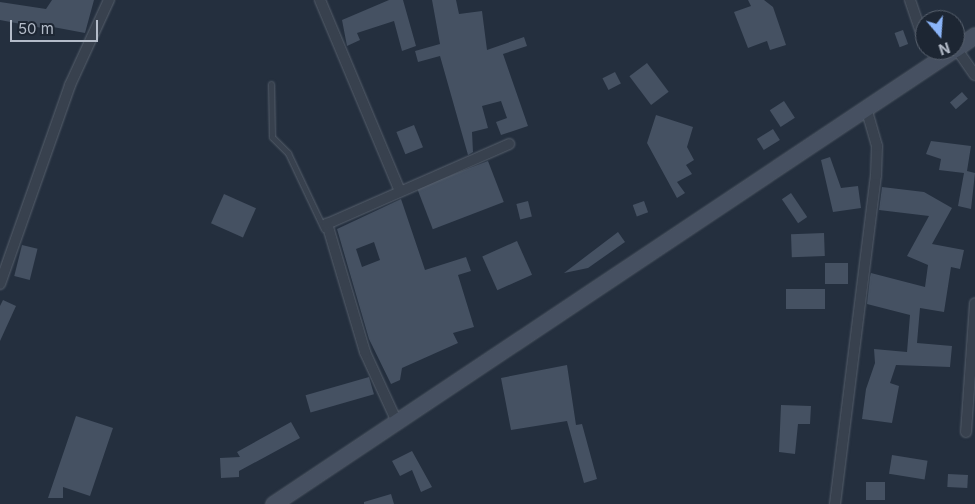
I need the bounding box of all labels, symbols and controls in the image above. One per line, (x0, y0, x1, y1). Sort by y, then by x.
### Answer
scale bar (12, 10, 100, 42)
north arrow (915, 10, 965, 60)
text: 50 m (18, 19, 54, 38)
text: N (937, 39, 952, 59)

